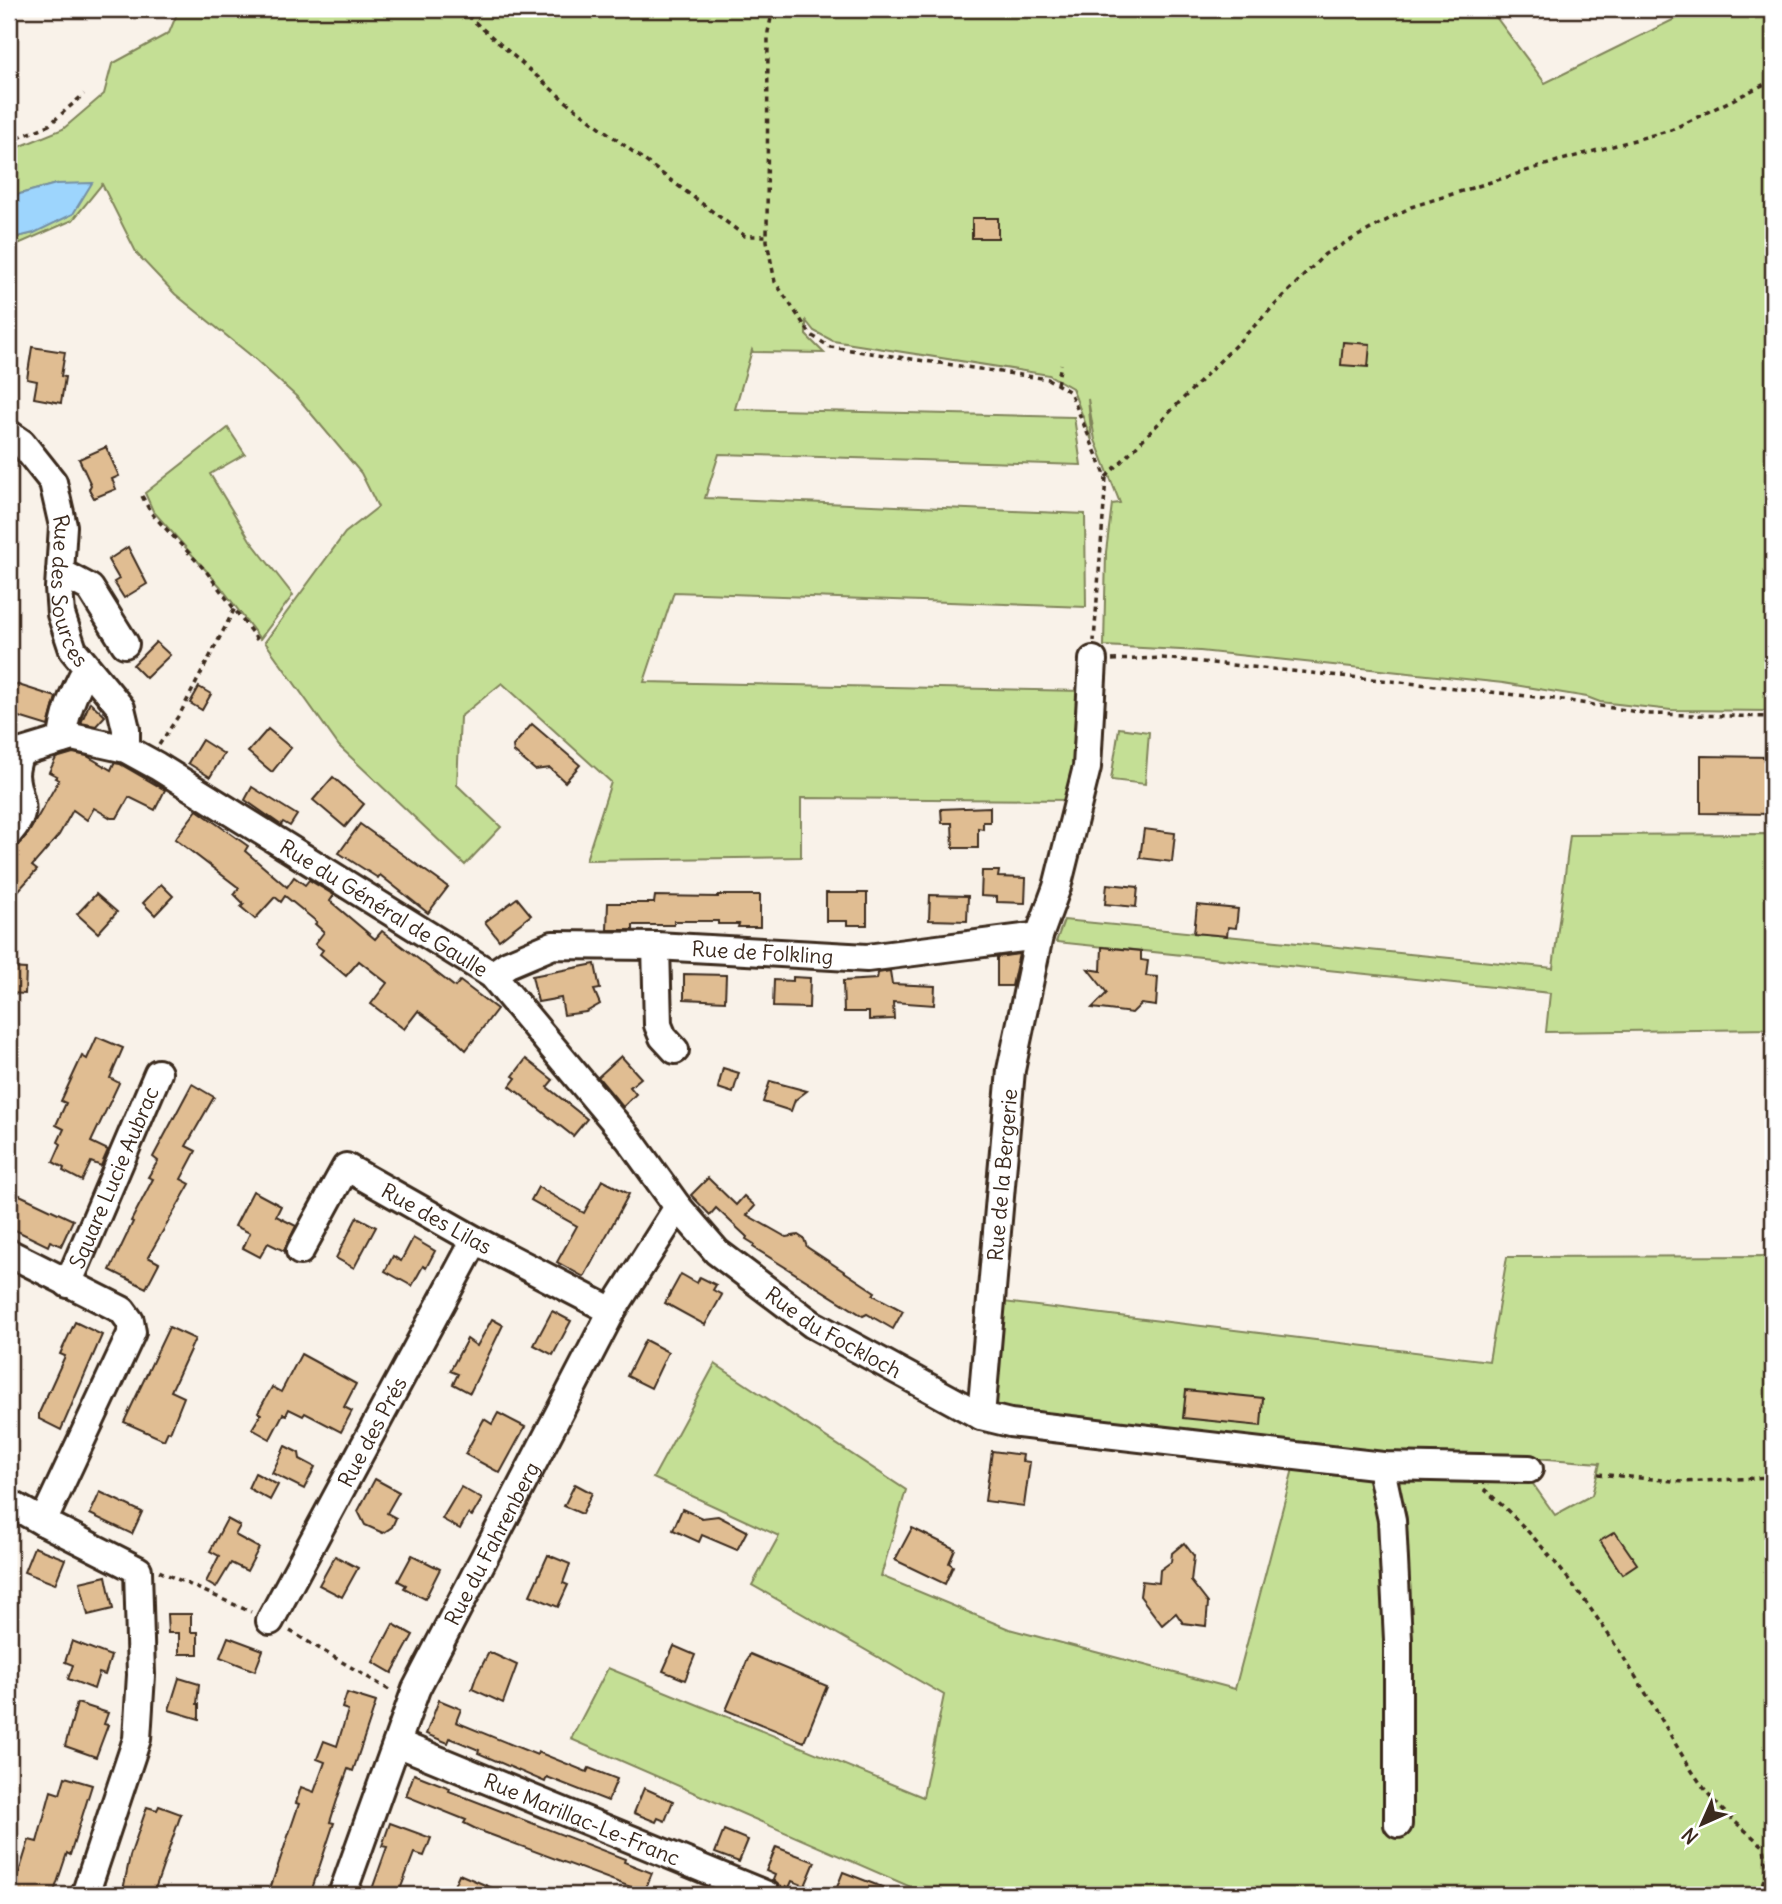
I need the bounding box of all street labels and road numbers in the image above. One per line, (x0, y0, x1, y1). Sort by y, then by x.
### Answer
street label: Rue des Sources (45, 512, 95, 672)
street label: Rue du Général de Gaulle (275, 833, 493, 983)
street label: Rue de Folkling (691, 935, 834, 970)
street label: Square Lucie Aubrac (63, 1082, 164, 1272)
street label: Rue de la Bergerie (981, 1087, 1023, 1262)
street label: Rue des Lilas (377, 1176, 496, 1260)
street label: Rue du Fockloch (760, 1280, 906, 1384)
street label: Rue des Prés (331, 1372, 413, 1491)
street label: Rue du Fahrenberg (438, 1457, 545, 1630)
street label: Rue Marillac-Le-Franc (480, 1767, 684, 1871)

